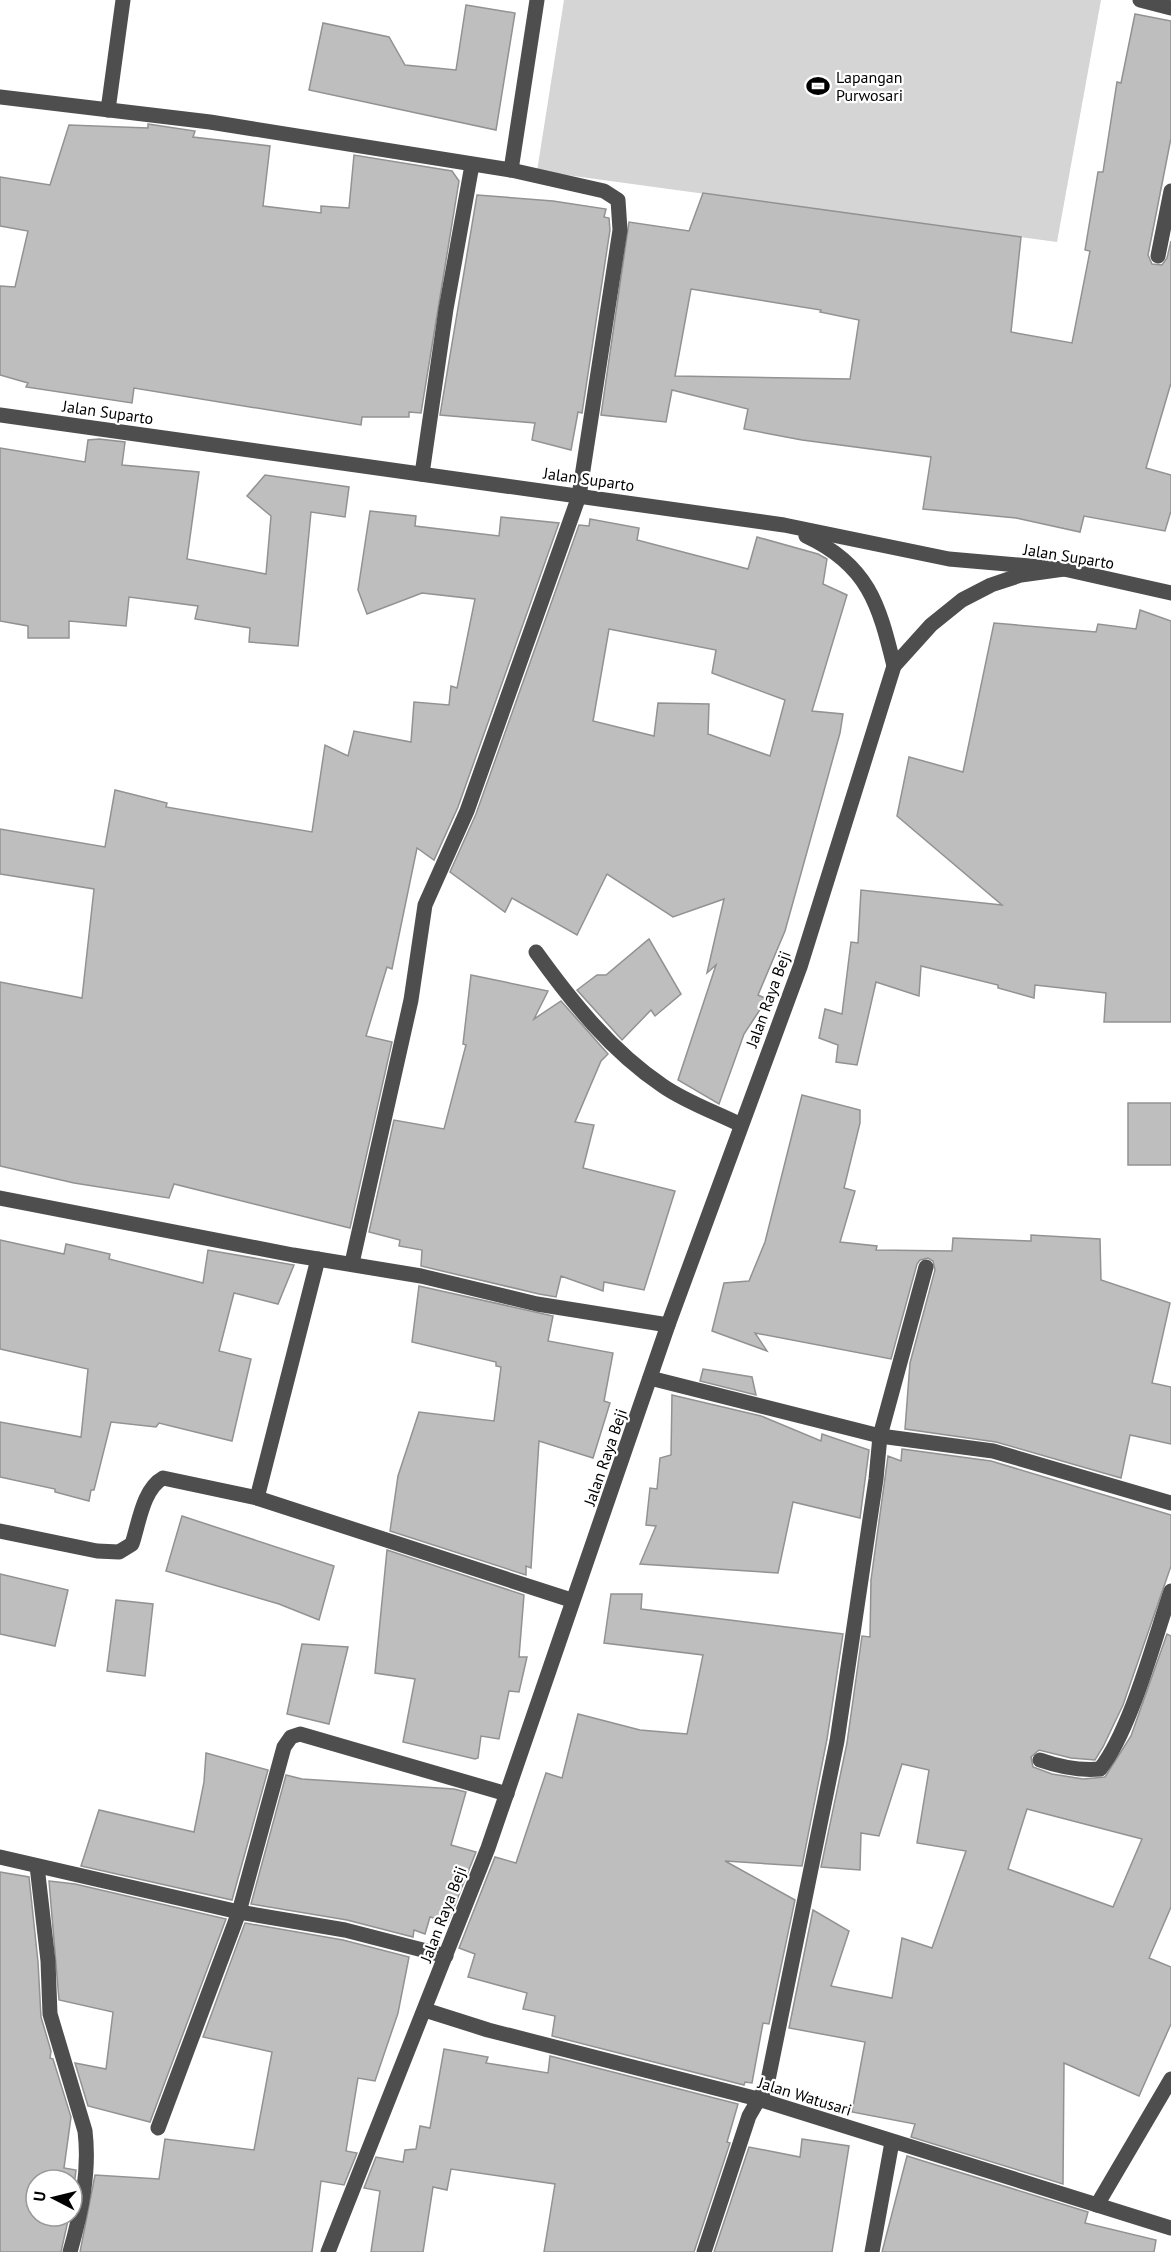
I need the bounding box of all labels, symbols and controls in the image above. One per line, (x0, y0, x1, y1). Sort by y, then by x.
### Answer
place label: Lapangan Purwosari (836, 67, 903, 105)
sports icon: Lapangan Purwosari (805, 73, 831, 99)
street label: Jalan Suparto (60, 396, 155, 428)
street label: Jalan Suparto (541, 463, 636, 495)
street label: Jalan Suparto (1021, 539, 1116, 573)
street label: Jalan Raya Beji (741, 948, 795, 1051)
street label: Jalan Raya Beji (579, 1406, 631, 1509)
street label: Jalan Raya Beji (415, 1863, 470, 1966)
street label: Jalan Watusari (755, 2072, 854, 2120)
north arrow (24, 2168, 84, 2228)
text: U (29, 2190, 50, 2202)

